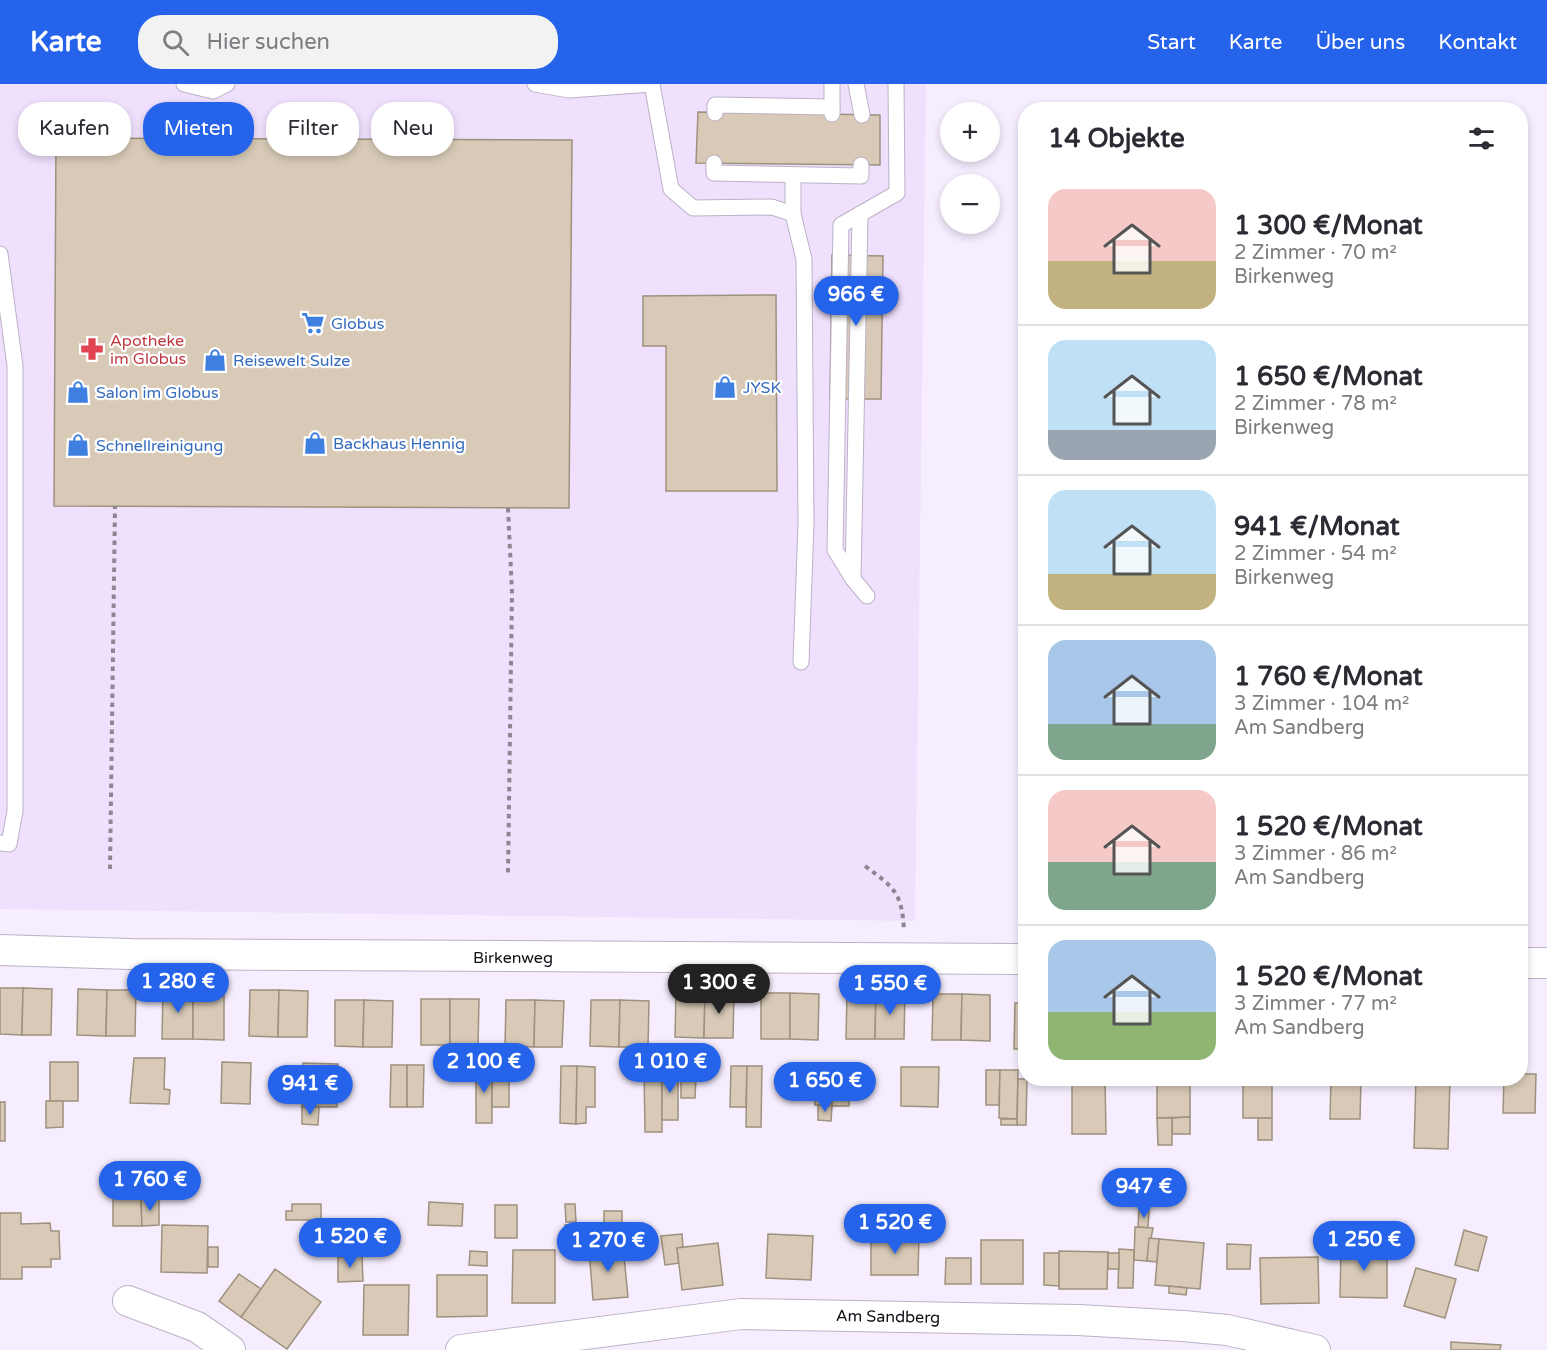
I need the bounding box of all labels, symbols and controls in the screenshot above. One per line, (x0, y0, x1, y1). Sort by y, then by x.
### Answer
search box (138, 15, 558, 69)
text: Karte (30, 25, 102, 59)
icon: search (159, 26, 192, 59)
text: Hier suchen (207, 29, 330, 55)
text: Start (1147, 30, 1196, 55)
text: Karte (1229, 30, 1282, 55)
text: Über uns (1315, 30, 1405, 55)
text: Kontakt (1438, 30, 1517, 55)
chip: Kaufen (18, 102, 131, 156)
chip: Mieten (143, 102, 254, 156)
chip: Filter (266, 102, 359, 156)
chip: Neu (371, 102, 454, 156)
map controls (940, 102, 1000, 234)
button: + (940, 102, 1000, 162)
icon: filters (1465, 122, 1498, 155)
text: 14 Objekte (1048, 123, 1185, 154)
button: − (940, 174, 1000, 234)
text: 1 300 €/Monat (1234, 210, 1423, 241)
icon: home (1096, 213, 1168, 285)
text: 2 Zimmer · 70 m² (1234, 241, 1397, 265)
text: Birkenweg (1234, 265, 1334, 289)
pin: 966 € (814, 276, 898, 327)
text: 966 € (828, 283, 884, 307)
supermarket icon: Globus (300, 310, 326, 336)
place label: Globus (331, 314, 384, 334)
place label: Apotheke im Globus (110, 331, 186, 369)
pharmacy icon: Apotheke im Globus (79, 336, 105, 362)
shop icon: Reisewelt Sulze (202, 347, 228, 373)
place label: Reisewelt Sulze (233, 351, 350, 371)
text: 1 650 €/Monat (1234, 361, 1423, 392)
icon: home (1096, 364, 1168, 436)
shop icon: JYSK (712, 374, 738, 400)
place label: JYSK (743, 378, 781, 398)
shop icon: Salon im Globus (65, 379, 91, 405)
place label: Salon im Globus (96, 383, 219, 403)
text: 2 Zimmer · 78 m² (1234, 392, 1397, 416)
text: Birkenweg (1234, 416, 1334, 440)
shop icon: Backhaus Hennig (302, 430, 328, 456)
shop icon: Schnellreinigung (65, 432, 91, 458)
place label: Backhaus Hennig (333, 434, 465, 454)
place label: Schnellreinigung (96, 436, 223, 456)
text: 941 €/Monat (1234, 511, 1400, 542)
icon: home (1096, 514, 1168, 586)
text: 2 Zimmer · 54 m² (1234, 542, 1397, 566)
text: Birkenweg (1234, 566, 1334, 590)
text: 1 760 €/Monat (1234, 661, 1423, 692)
icon: home (1096, 664, 1168, 736)
text: 3 Zimmer · 104 m² (1234, 692, 1409, 716)
text: Am Sandberg (1234, 716, 1365, 740)
text: 1 520 €/Monat (1234, 811, 1423, 842)
icon: home (1096, 814, 1168, 886)
text: 3 Zimmer · 86 m² (1234, 842, 1397, 866)
text: Am Sandberg (1234, 866, 1365, 890)
street label: Birkenweg (473, 948, 553, 968)
text: 1 520 €/Monat (1234, 961, 1423, 992)
pin: 1 280 € (123, 963, 233, 1014)
pin: 1 300 € (664, 964, 774, 1015)
icon: home (1096, 964, 1168, 1036)
pin: 1 550 € (835, 965, 945, 1016)
text: 1 280 € (141, 970, 215, 994)
text: 1 300 € (682, 971, 756, 995)
text: 1 550 € (853, 972, 927, 996)
text: 3 Zimmer · 77 m² (1234, 992, 1397, 1016)
text: Am Sandberg (1234, 1016, 1365, 1040)
pin: 2 100 € (429, 1043, 539, 1094)
pin: 1 010 € (615, 1043, 725, 1094)
text: 2 100 € (447, 1050, 521, 1074)
text: 1 010 € (633, 1050, 707, 1074)
pin: 1 650 € (770, 1062, 880, 1113)
pin: 941 € (268, 1065, 352, 1116)
text: 1 650 € (788, 1069, 862, 1093)
text: 941 € (282, 1072, 338, 1096)
pin: 1 760 € (95, 1161, 205, 1212)
text: 1 760 € (113, 1168, 187, 1192)
pin: 947 € (1102, 1168, 1186, 1219)
text: 947 € (1116, 1175, 1172, 1199)
pin: 1 520 € (840, 1204, 950, 1255)
text: 1 520 € (858, 1211, 932, 1235)
pin: 1 520 € (295, 1218, 405, 1269)
pin: 1 250 € (1309, 1221, 1419, 1272)
pin: 1 270 € (553, 1222, 663, 1273)
text: 1 520 € (313, 1225, 387, 1249)
text: 1 250 € (1327, 1228, 1401, 1252)
text: 1 270 € (571, 1229, 645, 1253)
street label: Am Sandberg (836, 1306, 940, 1328)

